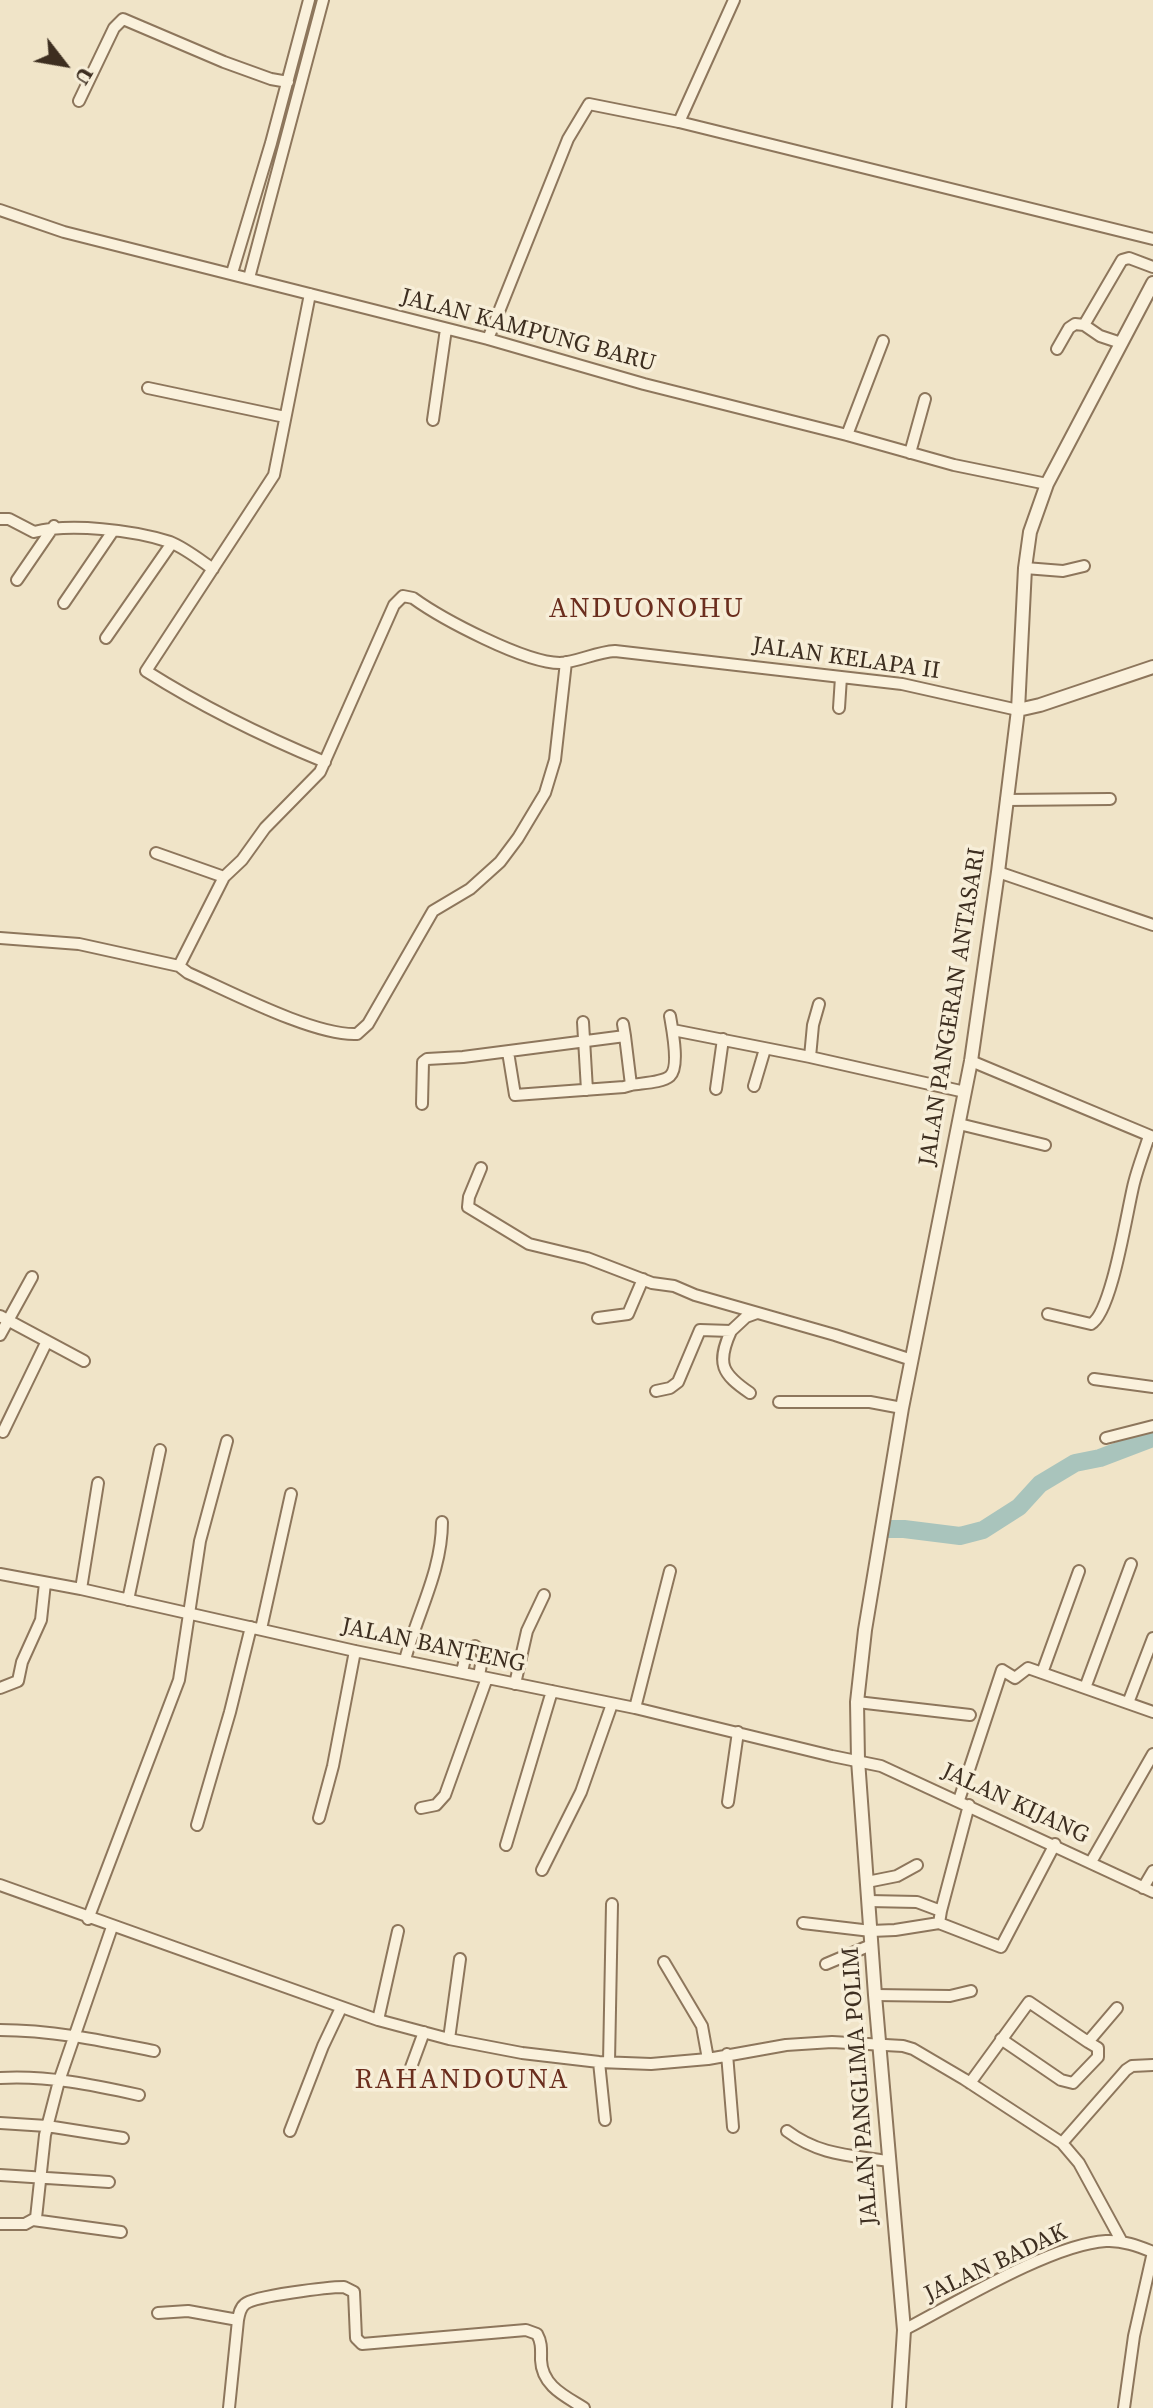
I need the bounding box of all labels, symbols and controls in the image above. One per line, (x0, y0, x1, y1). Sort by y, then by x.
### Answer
north arrow (24, 24, 104, 104)
text: U (68, 62, 102, 91)
street label: JALAN KAMPUNG BARU (397, 283, 659, 379)
district label: ANDUONOHU (549, 593, 745, 627)
street label: JALAN KELAPA II (750, 632, 942, 686)
street label: JALAN PANGERAN ANTASARI (914, 846, 992, 1168)
street label: JALAN BANTENG (338, 1612, 528, 1680)
street label: JALAN KIJANG (937, 1757, 1093, 1851)
street label: JALAN PANGLIMA POLIM (837, 1946, 885, 2226)
district label: RAHANDOUNA (355, 2064, 569, 2098)
street label: JALAN BADAK (920, 2218, 1072, 2310)

